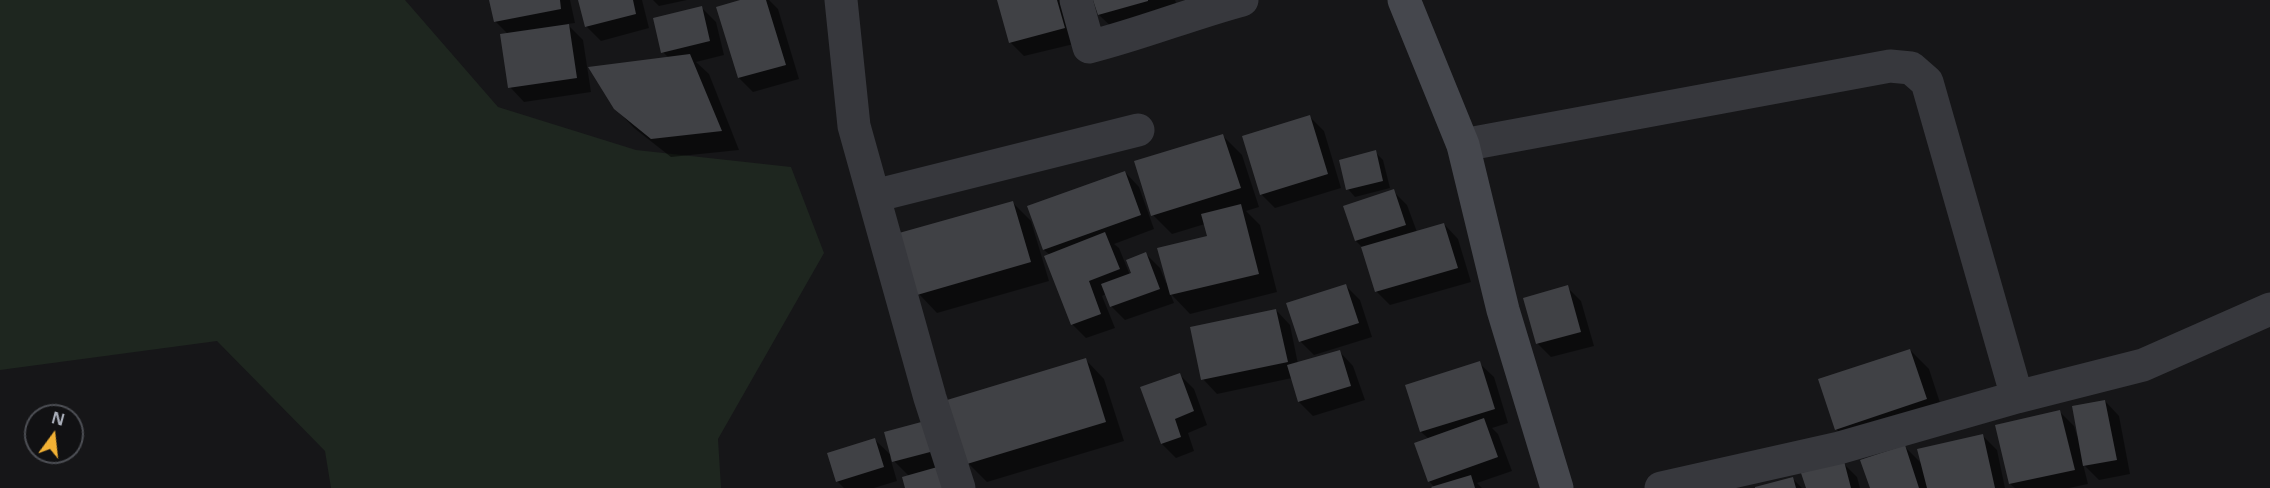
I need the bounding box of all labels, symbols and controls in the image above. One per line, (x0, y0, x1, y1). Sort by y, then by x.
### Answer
north arrow (24, 404, 84, 464)
text: N (49, 406, 67, 431)

